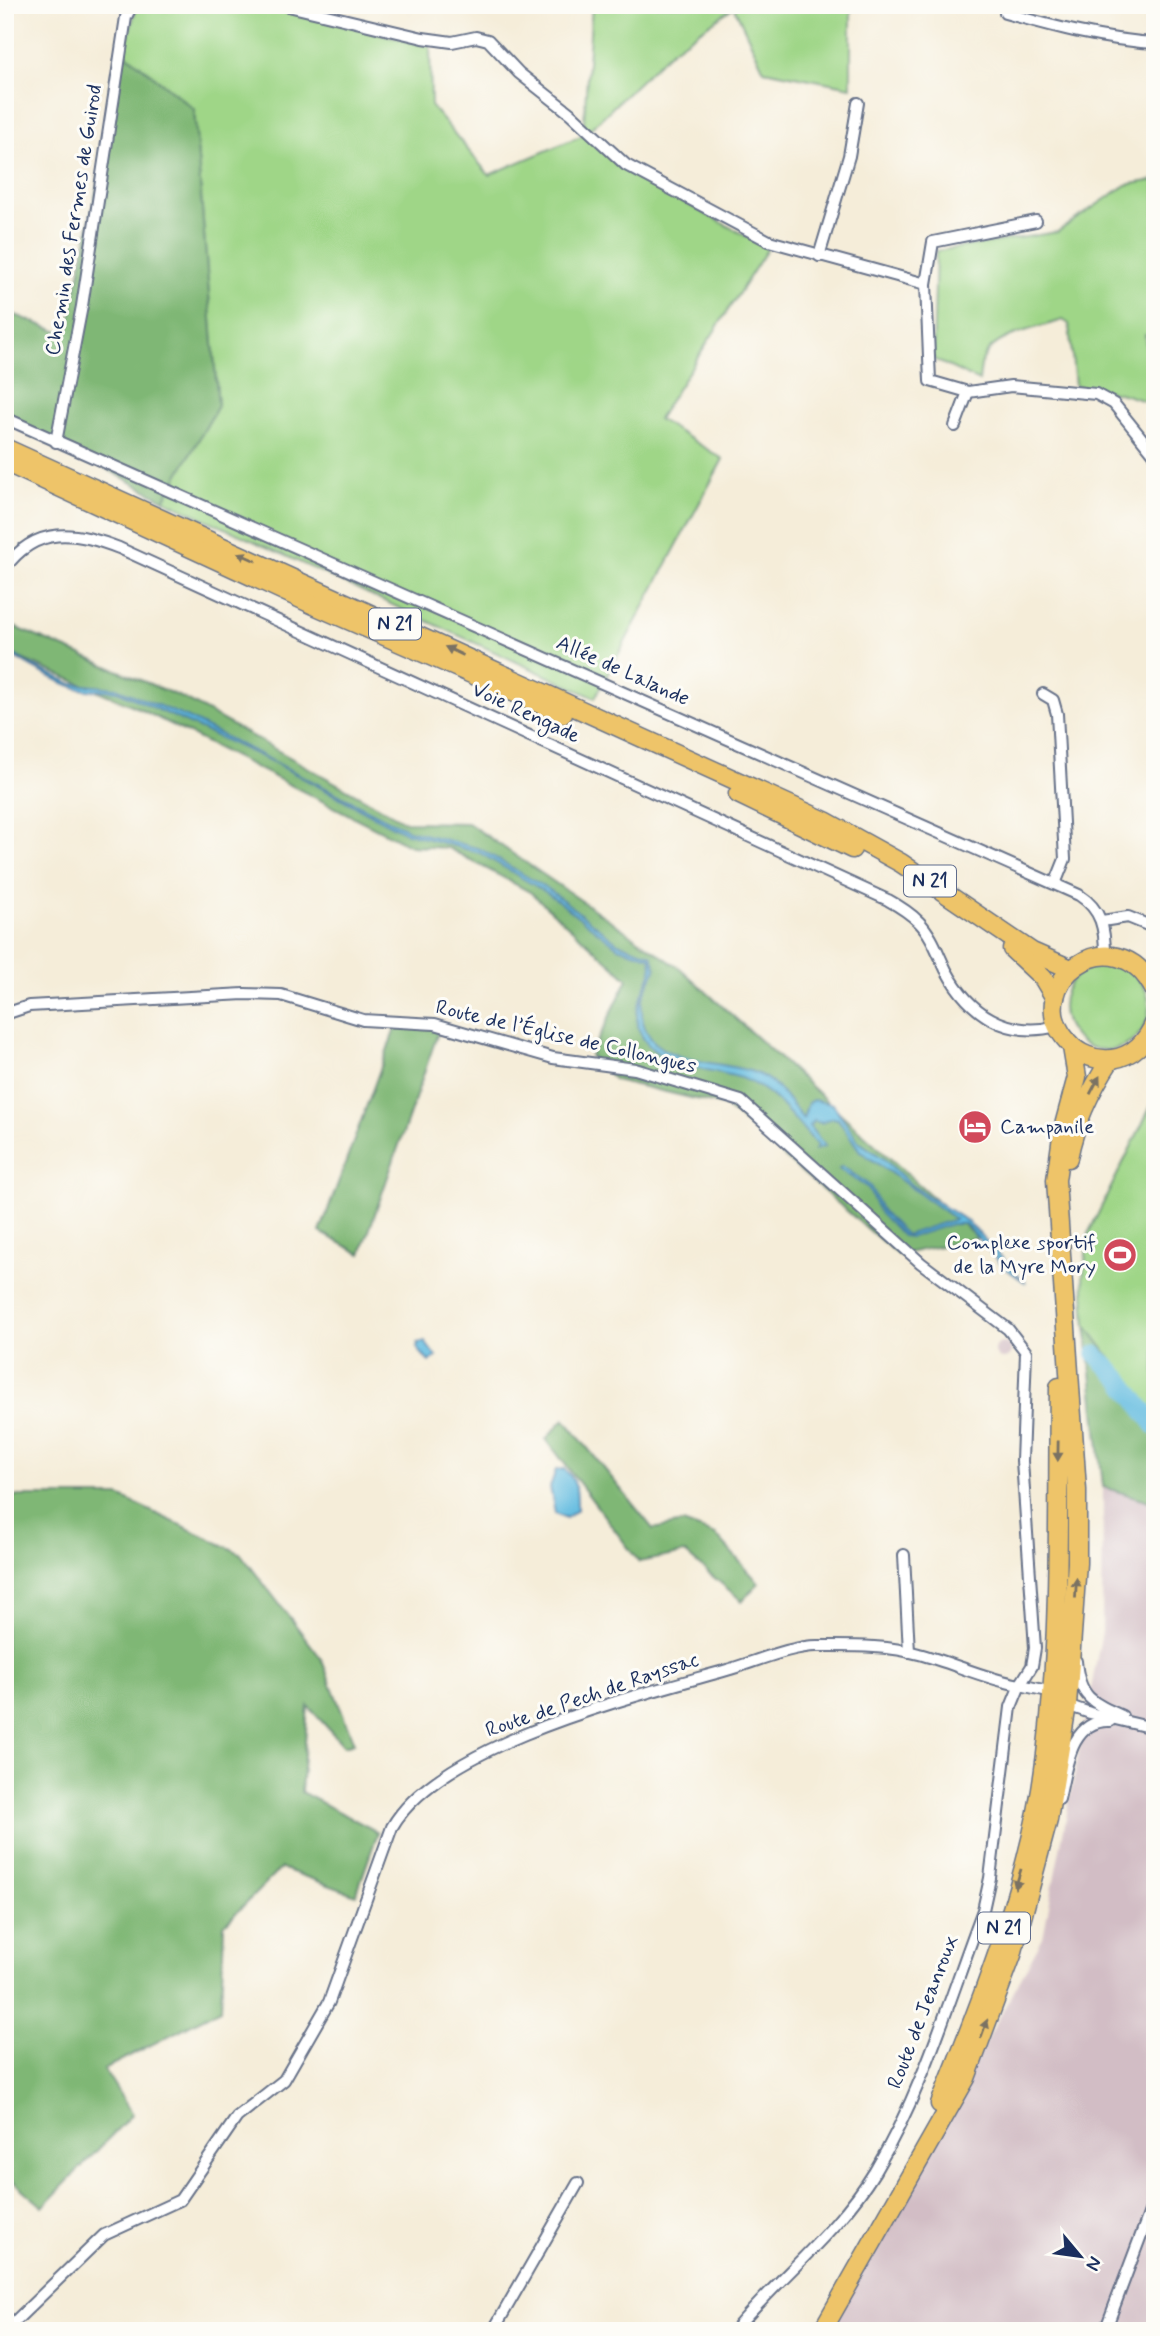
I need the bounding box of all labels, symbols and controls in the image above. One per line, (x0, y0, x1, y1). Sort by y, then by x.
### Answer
street label: Chemin des Fermes de Guirod (39, 82, 109, 358)
one-way arrow (236, 551, 257, 562)
road number: N 21 (369, 608, 421, 639)
street label: Allée de Lalande (552, 629, 694, 713)
one-way arrow (443, 645, 464, 656)
street label: Voie Rengade (467, 676, 585, 751)
road number: N 21 (904, 866, 956, 897)
street label: Route de l’Église de Collongues (433, 993, 699, 1081)
one-way arrow (1090, 1075, 1101, 1095)
hotel icon: Campanile (956, 1108, 994, 1146)
place label: Campanile (1000, 1113, 1094, 1141)
place label: Complexe sportif de la Myre Mory (946, 1229, 1096, 1281)
sports icon: Complexe sportif de la Myre Mory (1101, 1236, 1139, 1274)
one-way arrow (1052, 1441, 1064, 1463)
one-way arrow (1071, 1577, 1082, 1599)
street label: Route de Pech de Rayssac (482, 1645, 702, 1745)
one-way arrow (1013, 1869, 1023, 1890)
road number: N 21 (978, 1912, 1030, 1944)
street label: Route de Jeanroux (881, 1931, 965, 2093)
one-way arrow (979, 2018, 990, 2039)
north arrow (1044, 2220, 1114, 2290)
text: N (1080, 2252, 1108, 2275)

